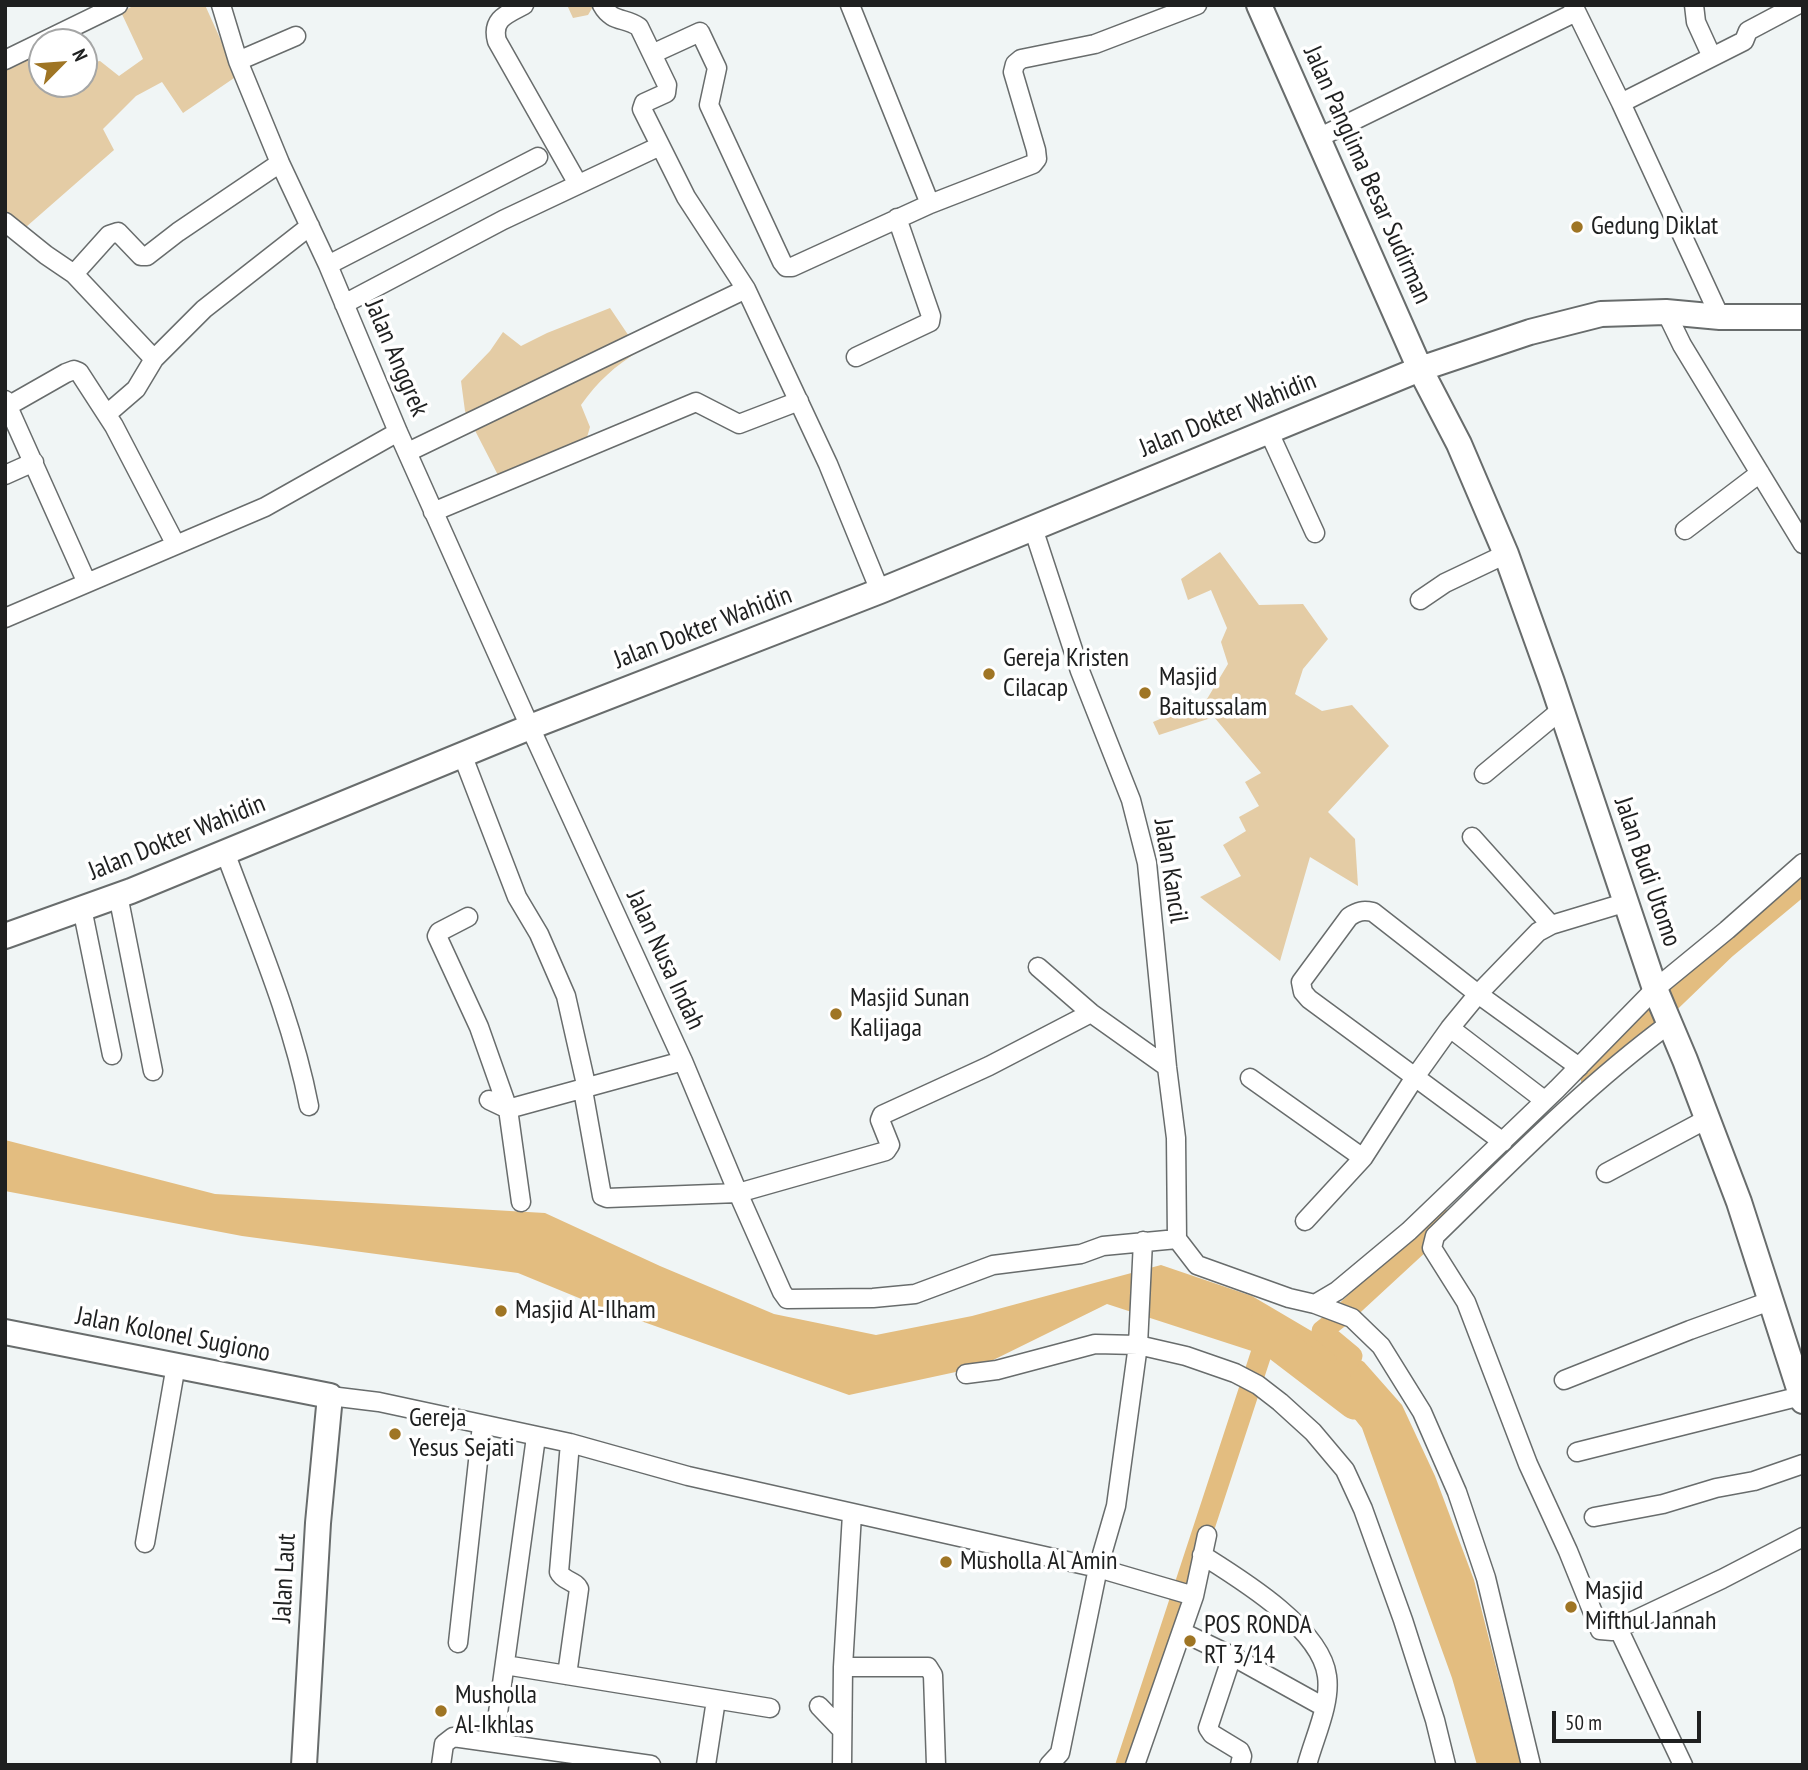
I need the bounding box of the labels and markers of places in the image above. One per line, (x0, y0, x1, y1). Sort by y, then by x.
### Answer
place label: Gedung Diklat (1591, 211, 1718, 243)
marker: Gedung Diklat (1569, 219, 1585, 235)
place label: Gereja Kristen Cilacap (1003, 643, 1129, 704)
place label: Masjid Baitussalam (1159, 662, 1267, 724)
marker: Gereja Kristen Cilacap (981, 666, 997, 682)
marker: Masjid Baitussalam (1137, 685, 1153, 701)
place label: Masjid Sunan Kalijaga (850, 983, 969, 1044)
marker: Masjid Sunan Kalijaga (828, 1006, 844, 1022)
place label: Masjid Al-Ilham (515, 1295, 656, 1327)
marker: Masjid Al-Ilham (493, 1303, 509, 1319)
place label: Gereja Yesus Sejati (409, 1403, 515, 1464)
marker: Gereja Yesus Sejati (387, 1426, 403, 1442)
place label: Musholla Al Amin (960, 1546, 1117, 1578)
marker: Musholla Al Amin (938, 1554, 954, 1570)
place label: Masjid Mifthul Jannah (1585, 1576, 1716, 1638)
marker: Masjid Mifthul Jannah (1563, 1599, 1579, 1615)
place label: POS RONDA RT 3/14 (1204, 1610, 1312, 1672)
marker: POS RONDA RT 3/14 (1182, 1633, 1198, 1649)
place label: Musholla Al-Ikhlas (455, 1680, 537, 1742)
marker: Musholla Al-Ikhlas (433, 1703, 449, 1719)

